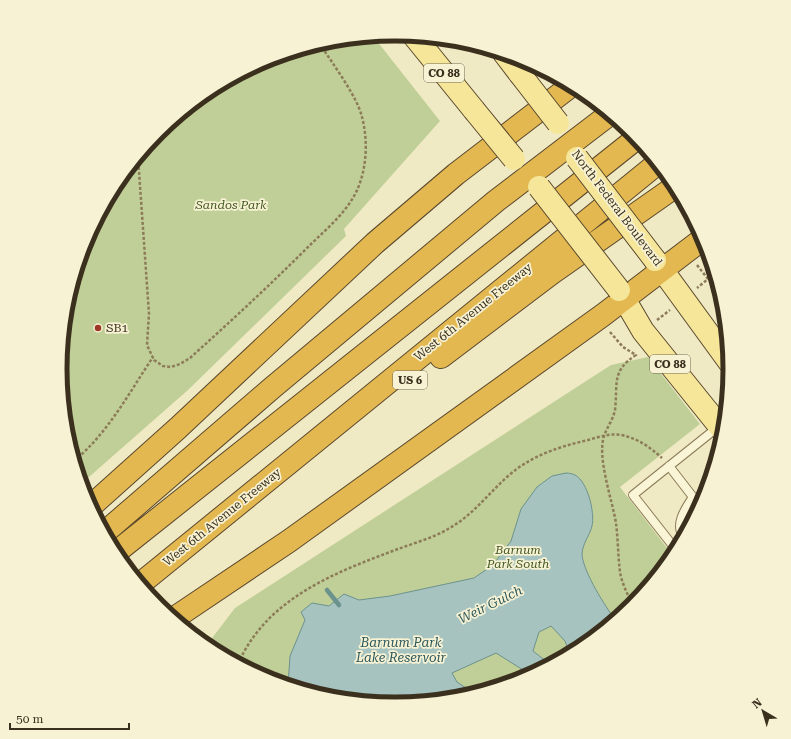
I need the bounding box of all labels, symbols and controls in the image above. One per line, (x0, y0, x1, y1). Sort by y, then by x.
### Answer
road number: CO 88 (424, 64, 464, 82)
street label: North Federal Boulevard (569, 147, 665, 269)
park label: Sandos Park (194, 198, 267, 212)
street label: West 6th Avenue Freeway (411, 260, 535, 364)
place label: SB1 (106, 321, 129, 335)
marker: SB1 (93, 323, 103, 333)
road number: CO 88 (650, 355, 690, 373)
road number: US 6 (393, 371, 427, 389)
street label: West 6th Avenue Freeway (160, 465, 284, 569)
park label: Barnum Park South (486, 543, 549, 571)
water label: Weir Gulch (456, 583, 525, 626)
water label: Barnum Park Lake Reservoir (355, 635, 447, 665)
north arrow (743, 691, 783, 731)
text: N (750, 695, 765, 711)
scale bar (10, 705, 129, 731)
text: 50 m (16, 712, 43, 726)

